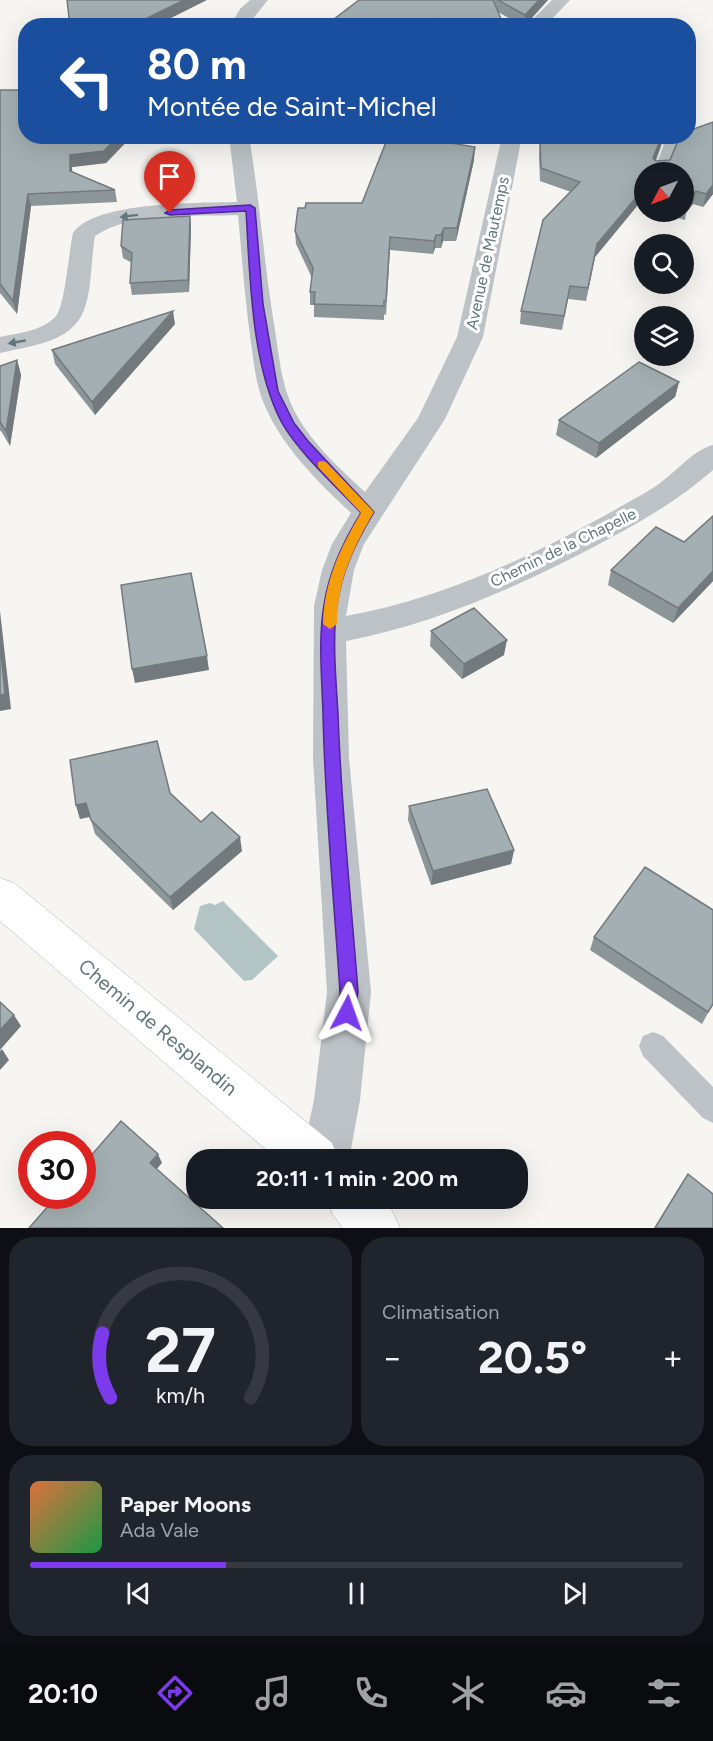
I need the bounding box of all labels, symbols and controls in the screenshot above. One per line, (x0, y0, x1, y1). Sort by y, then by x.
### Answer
text: 80 m (147, 39, 247, 90)
icon: left (48, 42, 126, 120)
text: Montée de Saint-Michel (147, 90, 437, 123)
pin (144, 151, 195, 213)
icon: arrive (153, 160, 186, 193)
north arrow (634, 162, 694, 222)
map controls (634, 162, 694, 366)
street label: Avenue de Mautemps (462, 175, 513, 331)
one-way arrow (119, 211, 138, 220)
button: search (634, 234, 694, 294)
button: layers (634, 306, 694, 366)
one-way arrow (7, 338, 26, 347)
street label: Chemin de la Chapelle (487, 504, 639, 591)
street label: Chemin de Resplandin (74, 954, 242, 1100)
position arrow (315, 981, 379, 1045)
speed limit sign: 30 (18, 1131, 96, 1209)
text: 20:11 · 1 min · 200 m (256, 1165, 458, 1192)
text: Climatisation (382, 1300, 499, 1324)
text: 27 (145, 1313, 216, 1388)
text: 20.5° (478, 1330, 587, 1384)
text: − (382, 1338, 403, 1377)
text: + (662, 1338, 683, 1377)
text: km/h (156, 1384, 205, 1409)
text: Paper Moons (120, 1491, 251, 1518)
text: Ada Vale (120, 1518, 199, 1542)
icon: previous (122, 1577, 155, 1610)
icon: pause (340, 1577, 373, 1610)
icon: next (558, 1577, 591, 1610)
icon: directions (154, 1672, 196, 1714)
icon: music (252, 1672, 294, 1714)
icon: phone (350, 1672, 392, 1714)
icon: climate (447, 1672, 489, 1714)
icon: car (545, 1672, 587, 1714)
icon: filters (643, 1672, 685, 1714)
text: 20:10 (28, 1677, 98, 1710)

